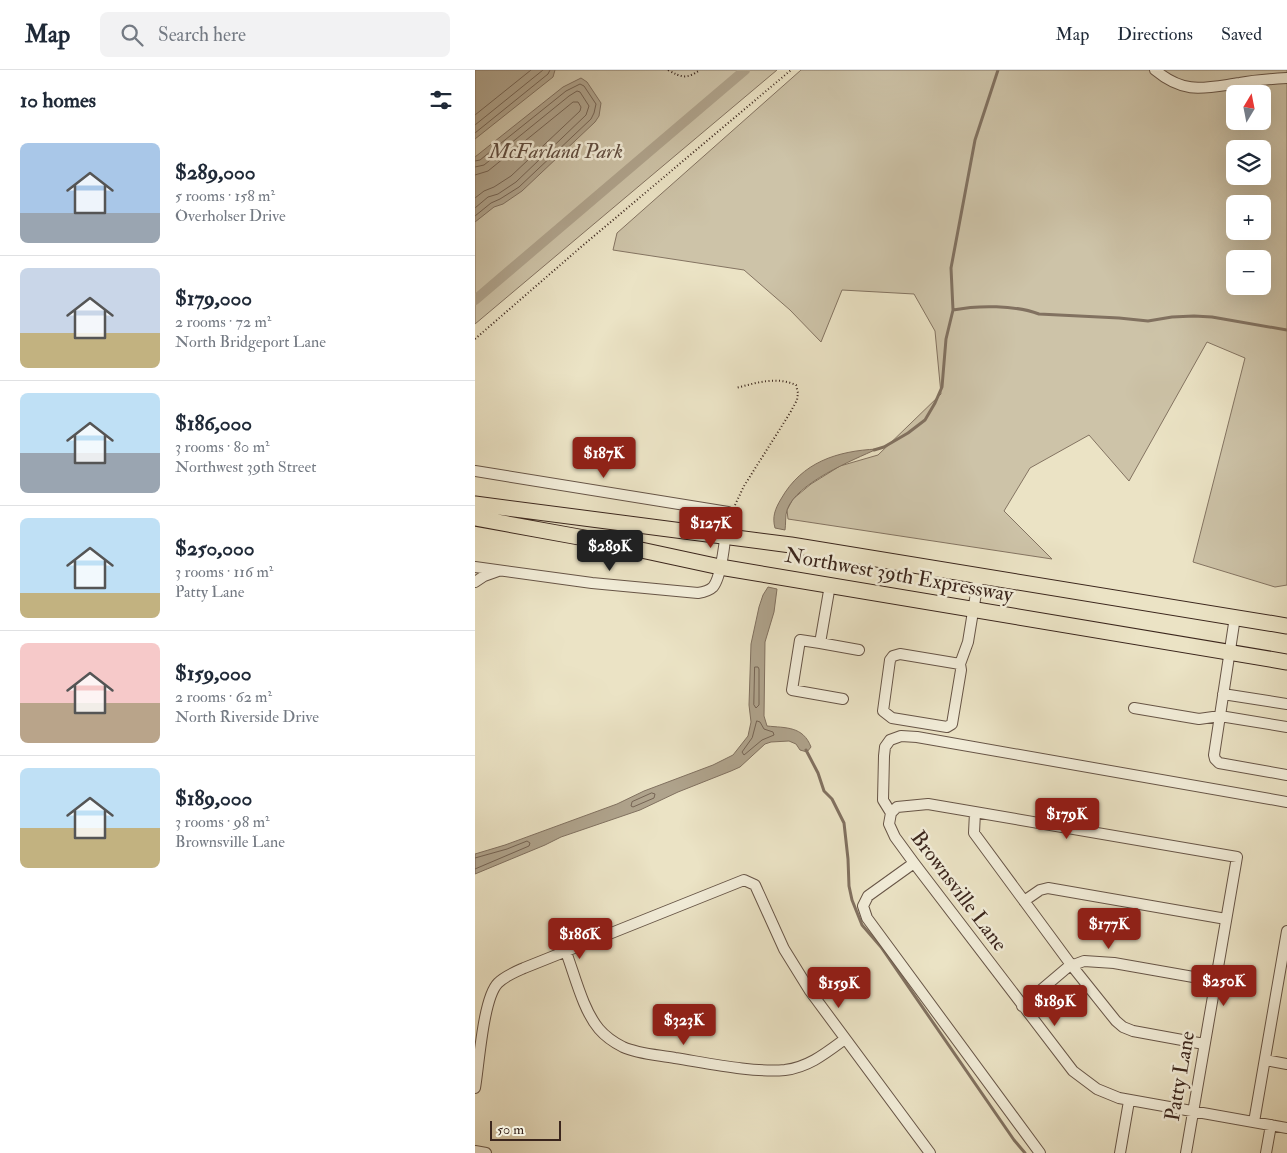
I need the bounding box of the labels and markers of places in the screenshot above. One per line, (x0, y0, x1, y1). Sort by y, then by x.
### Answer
pin: $187K (569, 436, 639, 479)
pin: $127K (676, 506, 746, 549)
pin: $289K (575, 530, 645, 572)
pin: $179K (1032, 798, 1102, 840)
pin: $177K (1074, 908, 1144, 950)
pin: $186K (545, 918, 615, 960)
pin: $250K (1189, 964, 1259, 1007)
pin: $159K (804, 966, 874, 1009)
pin: $189K (1020, 984, 1090, 1027)
pin: $323K (649, 1004, 719, 1046)

